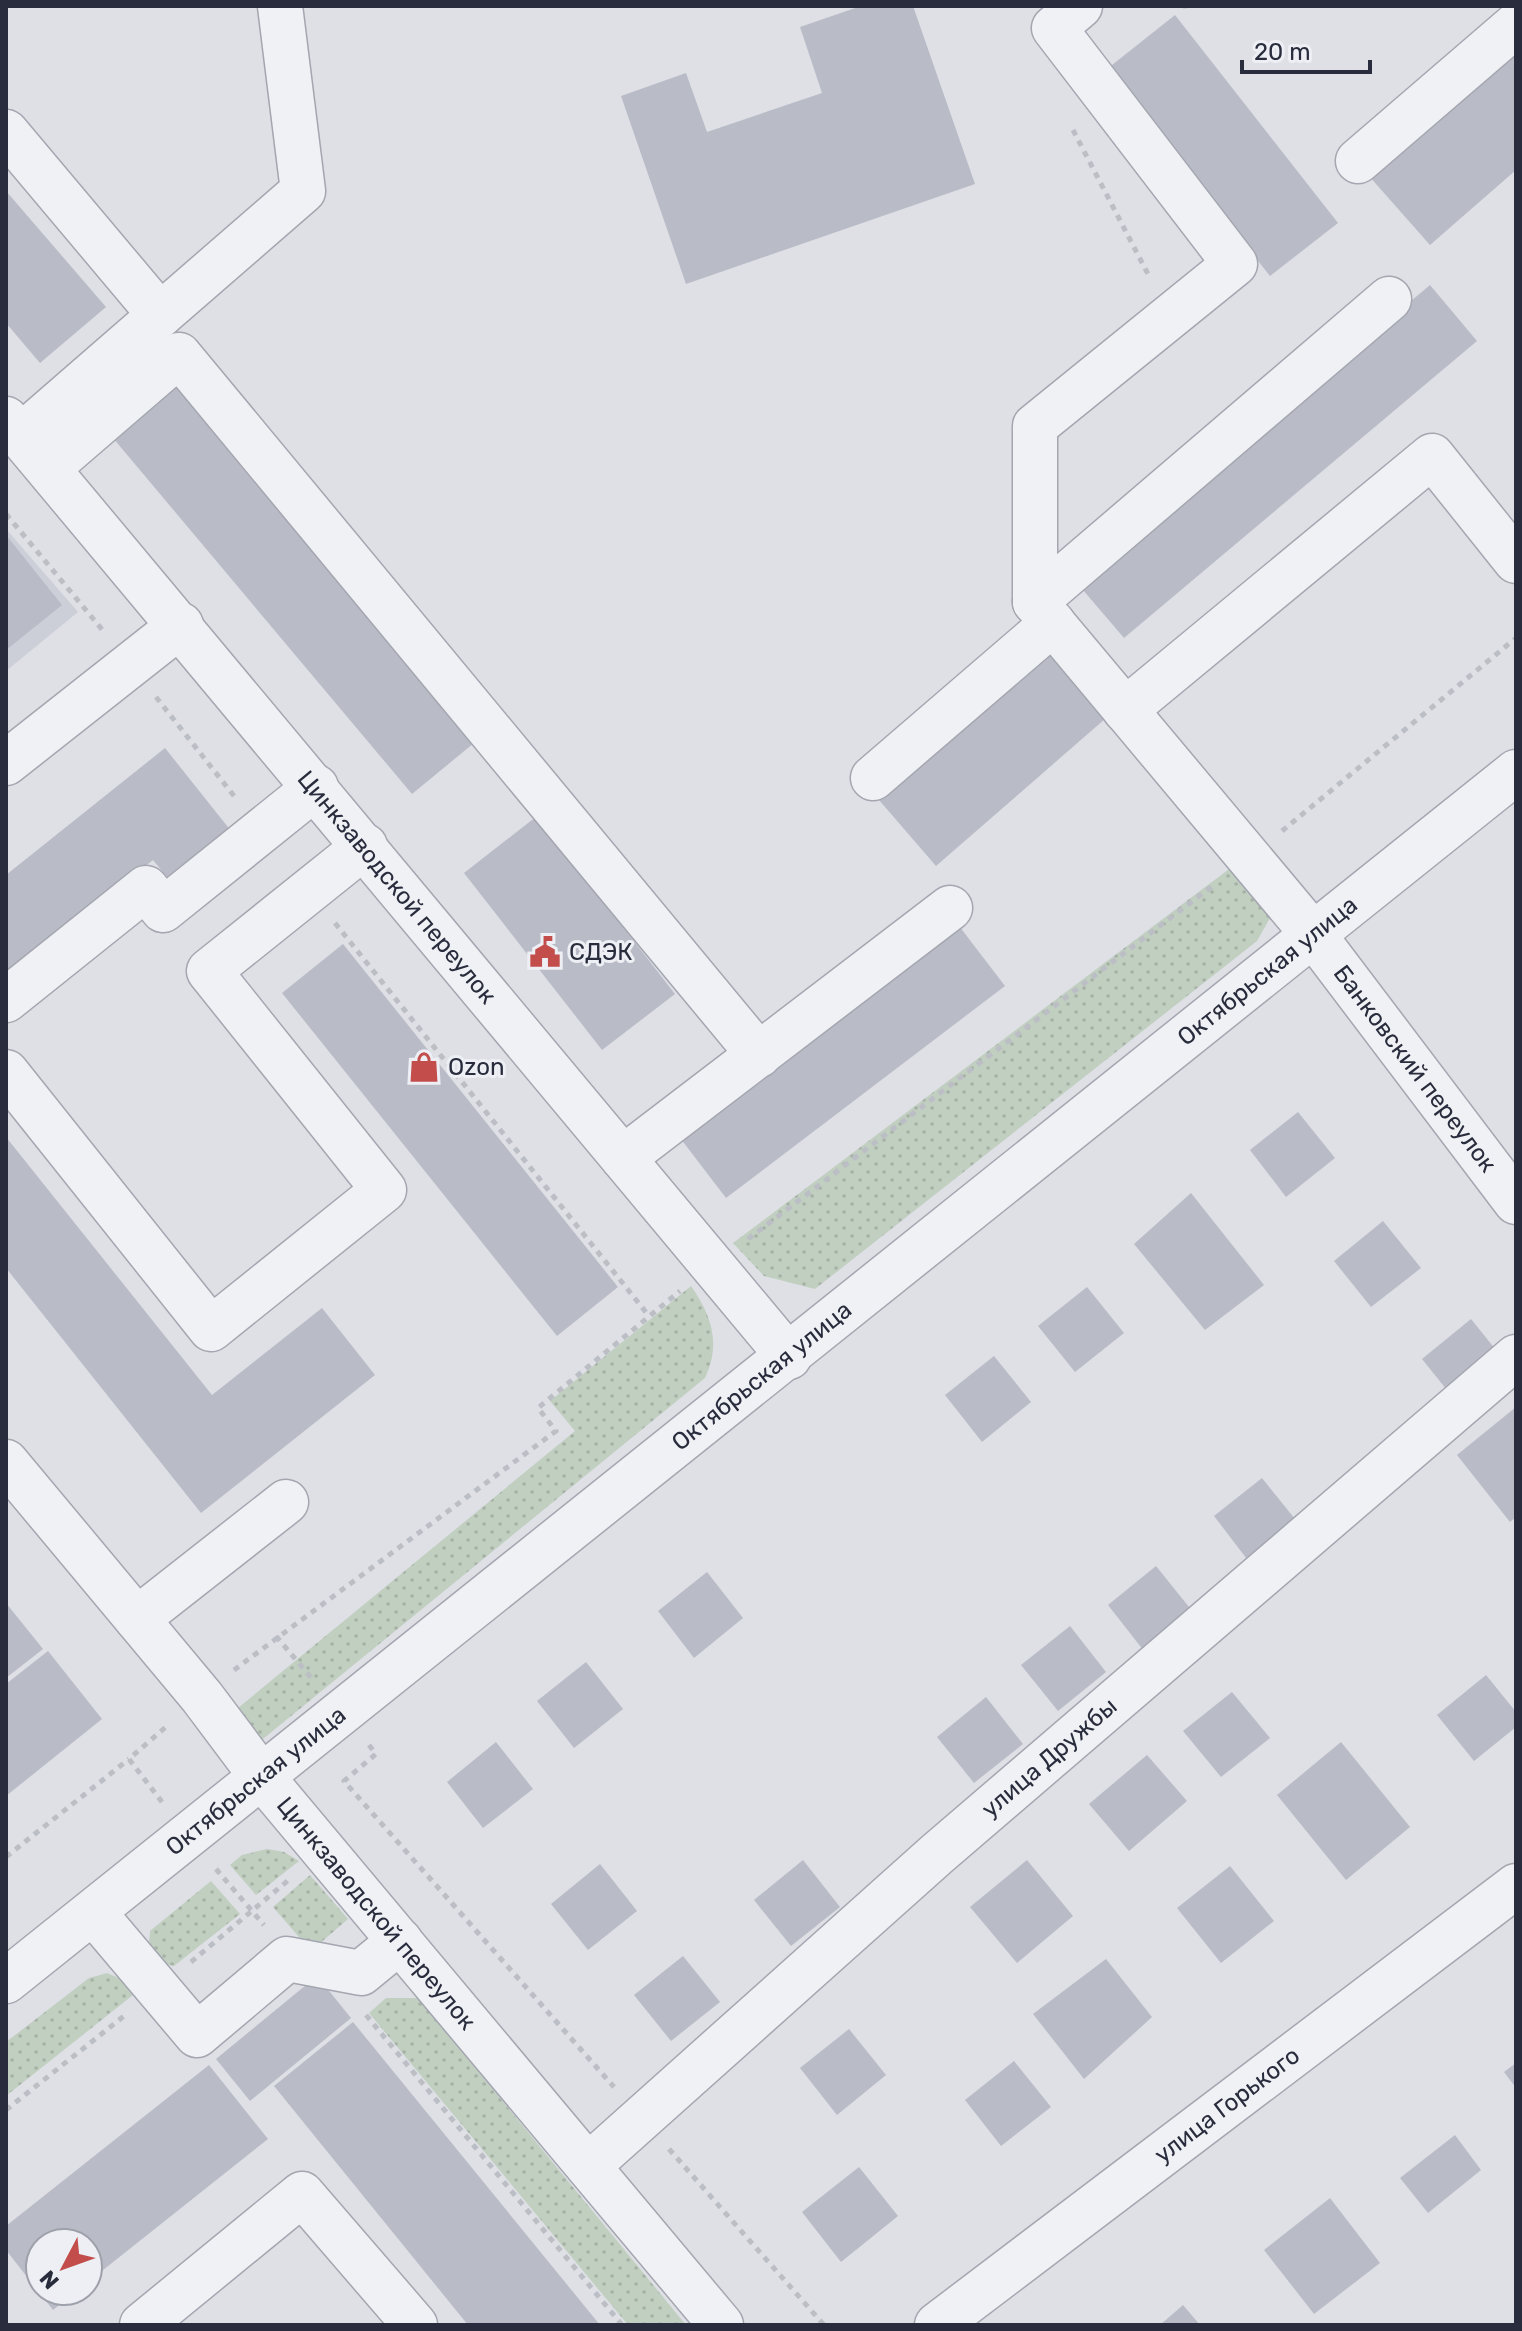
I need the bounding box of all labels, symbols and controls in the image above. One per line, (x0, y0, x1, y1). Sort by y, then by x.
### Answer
scale bar (1242, 24, 1370, 74)
text: 20 m (1254, 38, 1311, 66)
street label: Цинкзаводской переулок (292, 765, 502, 1009)
street label: Октябрьская улица (1172, 891, 1363, 1051)
public building icon: СДЭК (528, 935, 562, 969)
place label: СДЭК (569, 938, 633, 966)
street label: Банковский переулок (1328, 960, 1502, 1178)
shop icon: Ozon (407, 1050, 441, 1084)
place label: Ozon (448, 1053, 505, 1081)
street label: Октябрьская улица (666, 1296, 857, 1456)
street label: улица Дружбы (976, 1692, 1122, 1823)
street label: Октябрьская улица (160, 1701, 351, 1861)
street label: Цинкзаводской переулок (271, 1791, 482, 2036)
street label: улица Горького (1149, 2041, 1305, 2169)
north arrow (24, 2227, 104, 2307)
text: N (34, 2265, 65, 2295)

